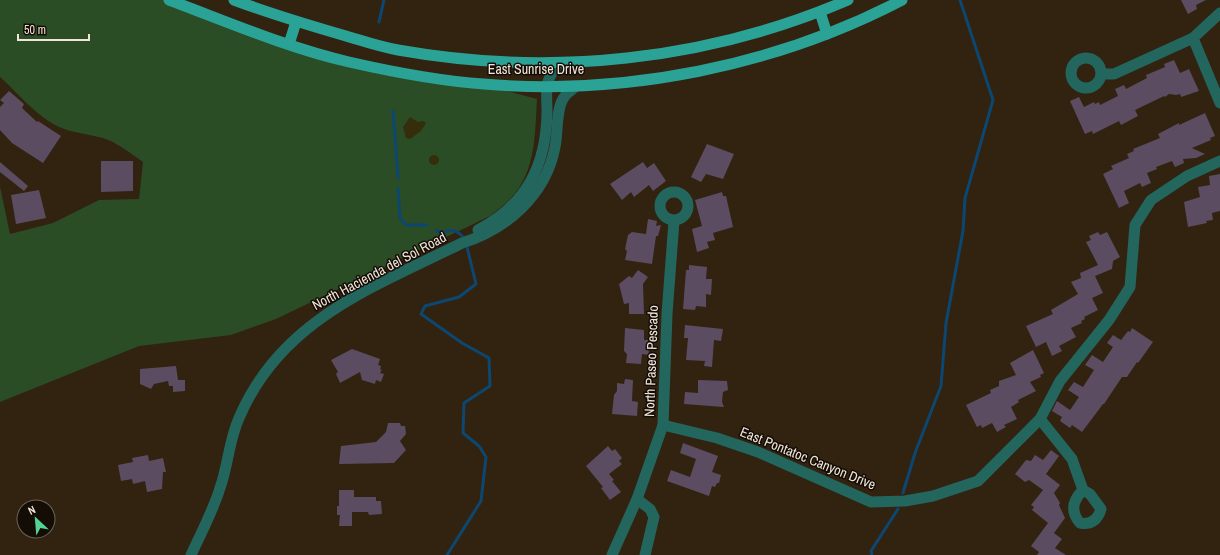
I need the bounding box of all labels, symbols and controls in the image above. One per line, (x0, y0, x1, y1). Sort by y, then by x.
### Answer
scale bar (18, 16, 89, 42)
text: 50 m (24, 22, 46, 38)
street label: East Sunrise Drive (488, 60, 584, 78)
street label: North Hacienda del Sol Road (309, 228, 449, 314)
street label: North Paseo Pescado (640, 305, 662, 417)
street label: East Pontatoc Canyon Drive (737, 423, 879, 493)
north arrow (16, 499, 56, 539)
text: N (26, 502, 38, 518)

